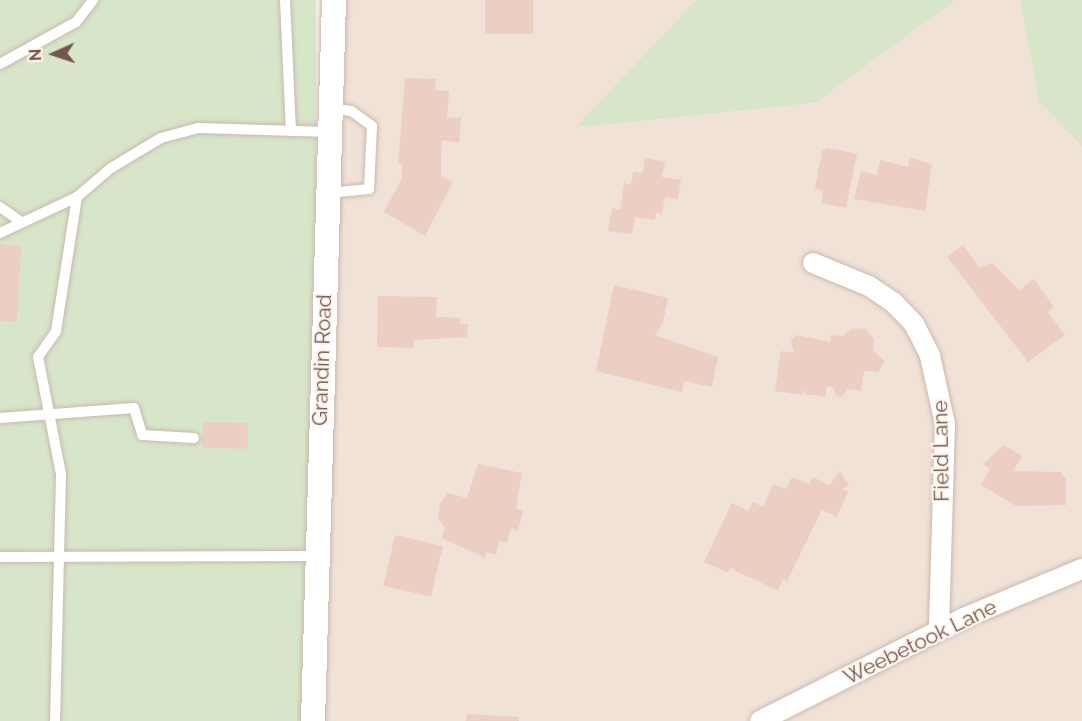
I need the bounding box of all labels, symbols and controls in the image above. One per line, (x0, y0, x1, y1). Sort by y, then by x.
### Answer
north arrow (24, 24, 84, 84)
text: N (26, 48, 45, 62)
street label: Grandin Road (307, 294, 337, 426)
street label: Field Lane (928, 400, 954, 502)
street label: Weebetook Lane (839, 594, 1001, 690)

